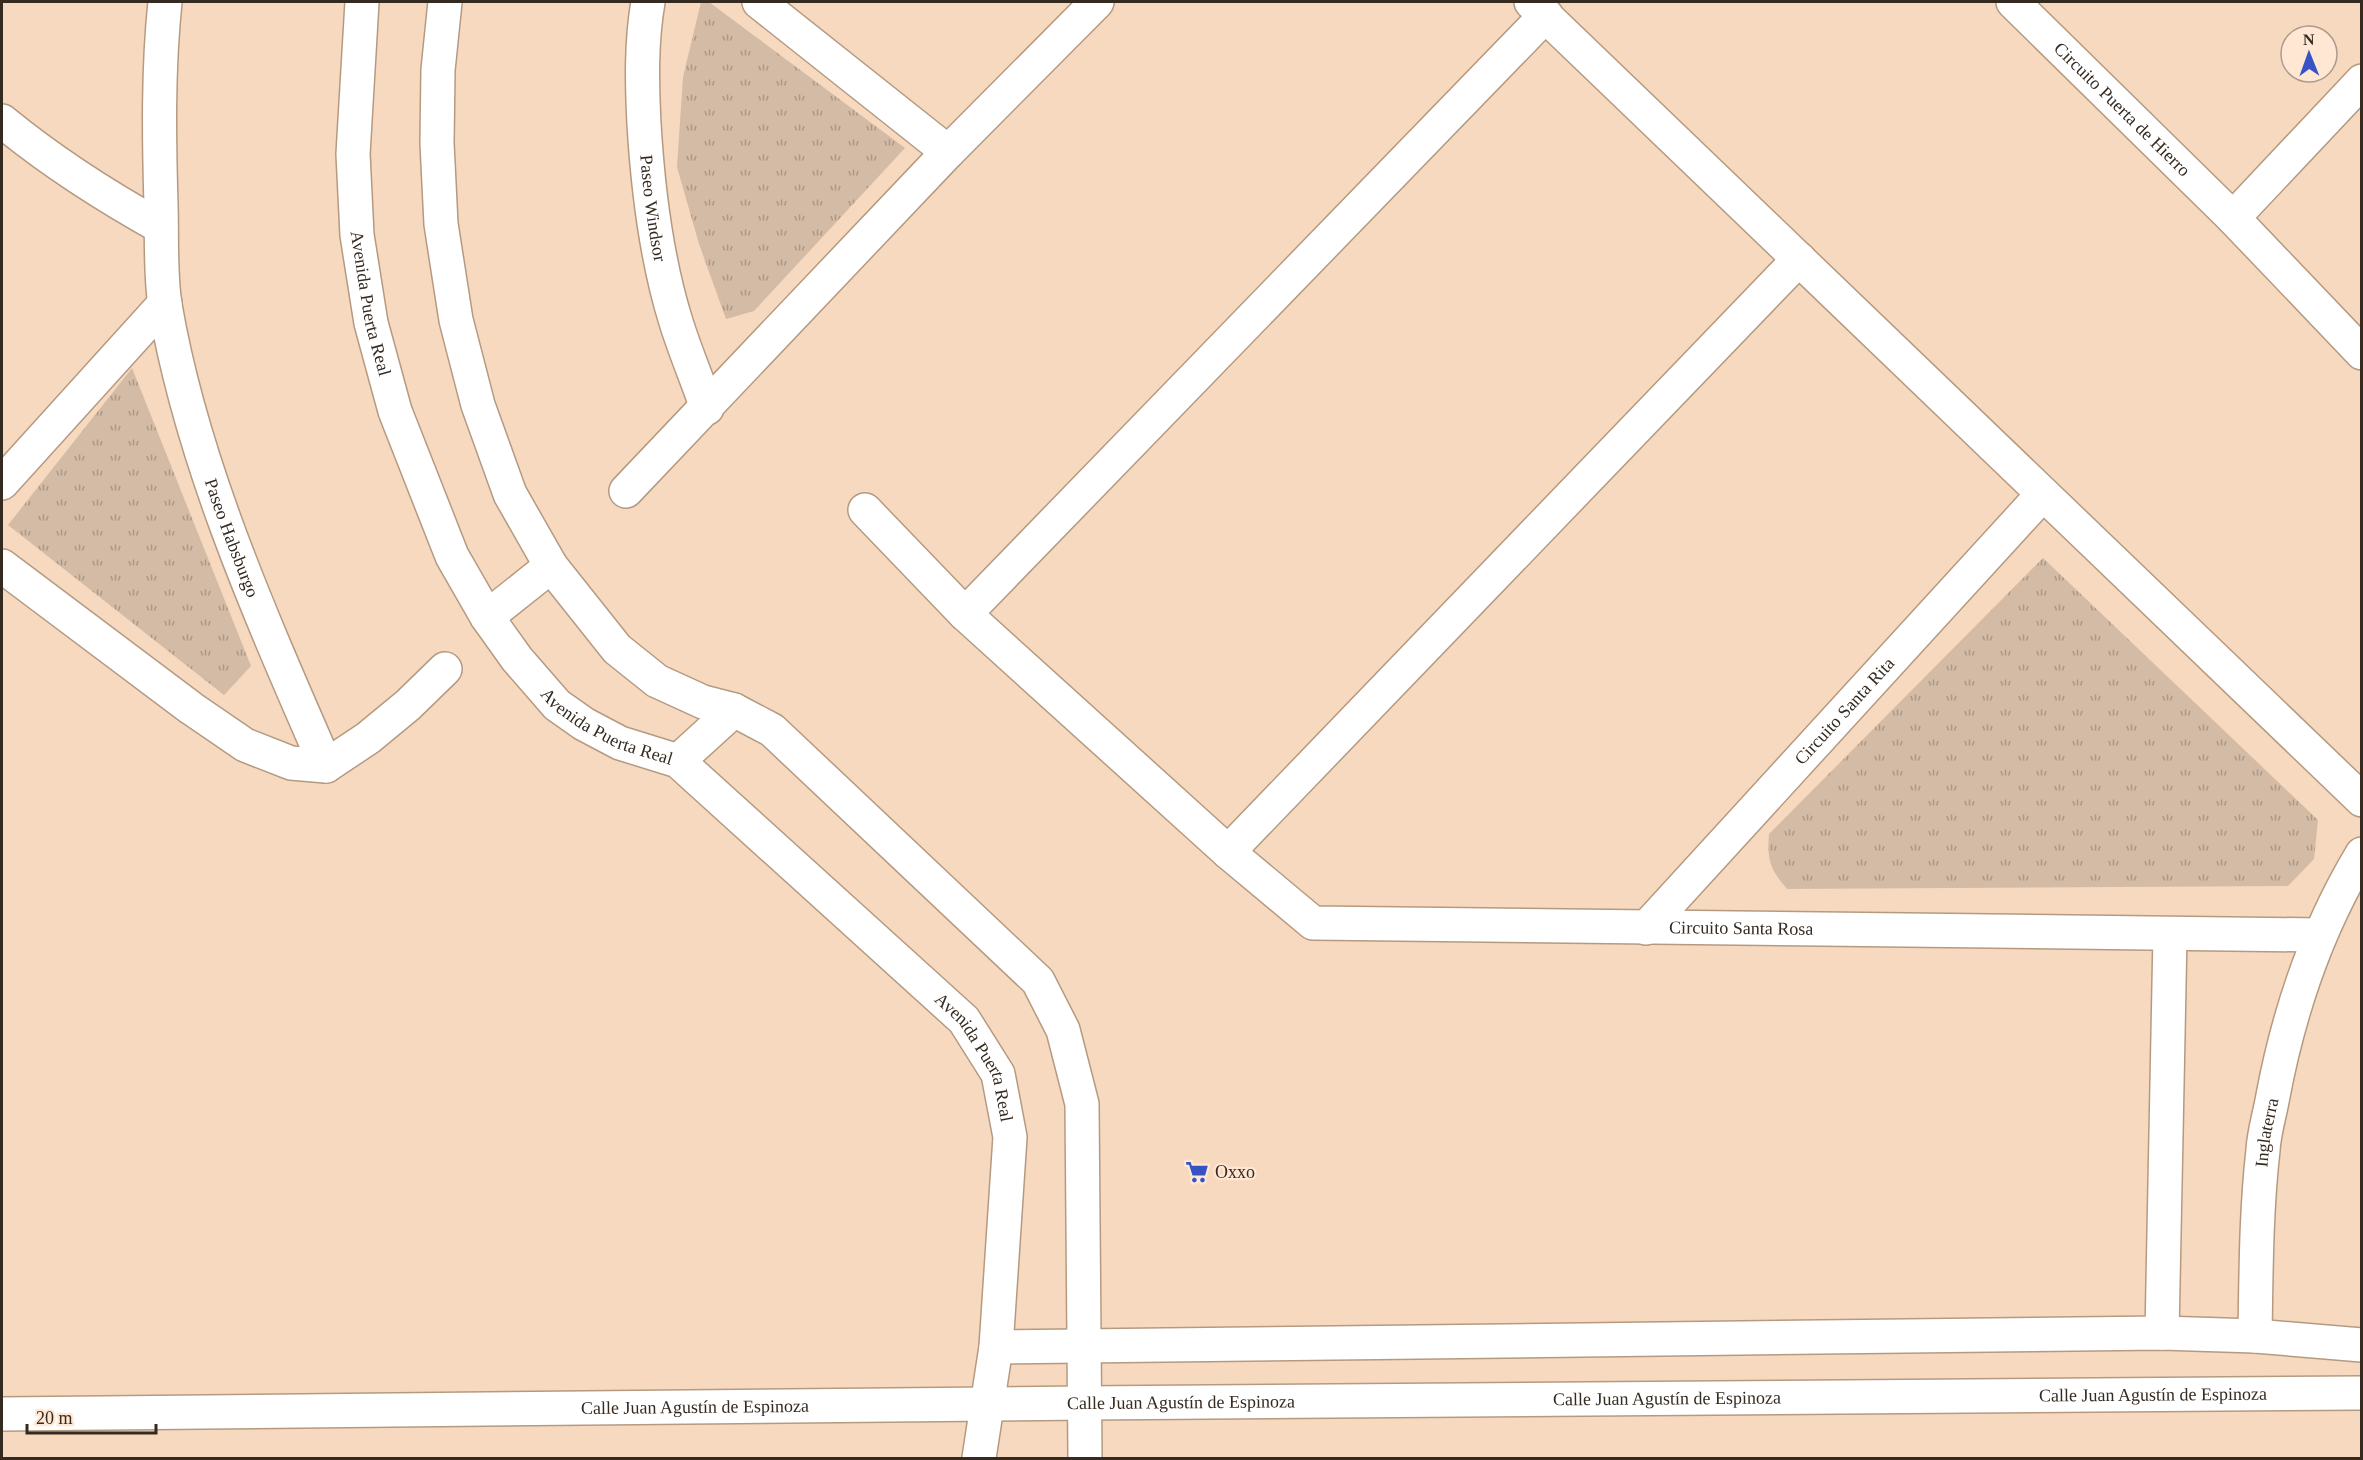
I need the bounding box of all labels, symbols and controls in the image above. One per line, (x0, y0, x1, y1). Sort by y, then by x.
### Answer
north arrow (2279, 24, 2339, 84)
text: N (2303, 31, 2315, 48)
street label: Circuito Puerta de Hierro (2050, 38, 2194, 180)
street label: Paseo Windsor (636, 154, 670, 263)
street label: Avenida Puerta Real (346, 229, 395, 378)
street label: Paseo Habsburgo (201, 476, 263, 600)
street label: Circuito Santa Rita (1790, 653, 1898, 769)
street label: Avenida Puerta Real (537, 684, 675, 769)
street label: Circuito Santa Rosa (1669, 917, 1813, 939)
street label: Avenida Puerta Real (931, 989, 1017, 1123)
street label: Inglaterra (2251, 1096, 2282, 1168)
supermarket icon: Oxxo (1184, 1159, 1210, 1185)
place label: Oxxo (1215, 1162, 1255, 1182)
street label: Calle Juan Agustín de Espinoza (2039, 1384, 2267, 1406)
street label: Calle Juan Agustín de Espinoza (1553, 1388, 1781, 1409)
street label: Calle Juan Agustín de Espinoza (1067, 1391, 1295, 1413)
street label: Calle Juan Agustín de Espinoza (581, 1396, 809, 1418)
scale bar (27, 1397, 156, 1435)
text: 20 m (36, 1408, 73, 1428)

